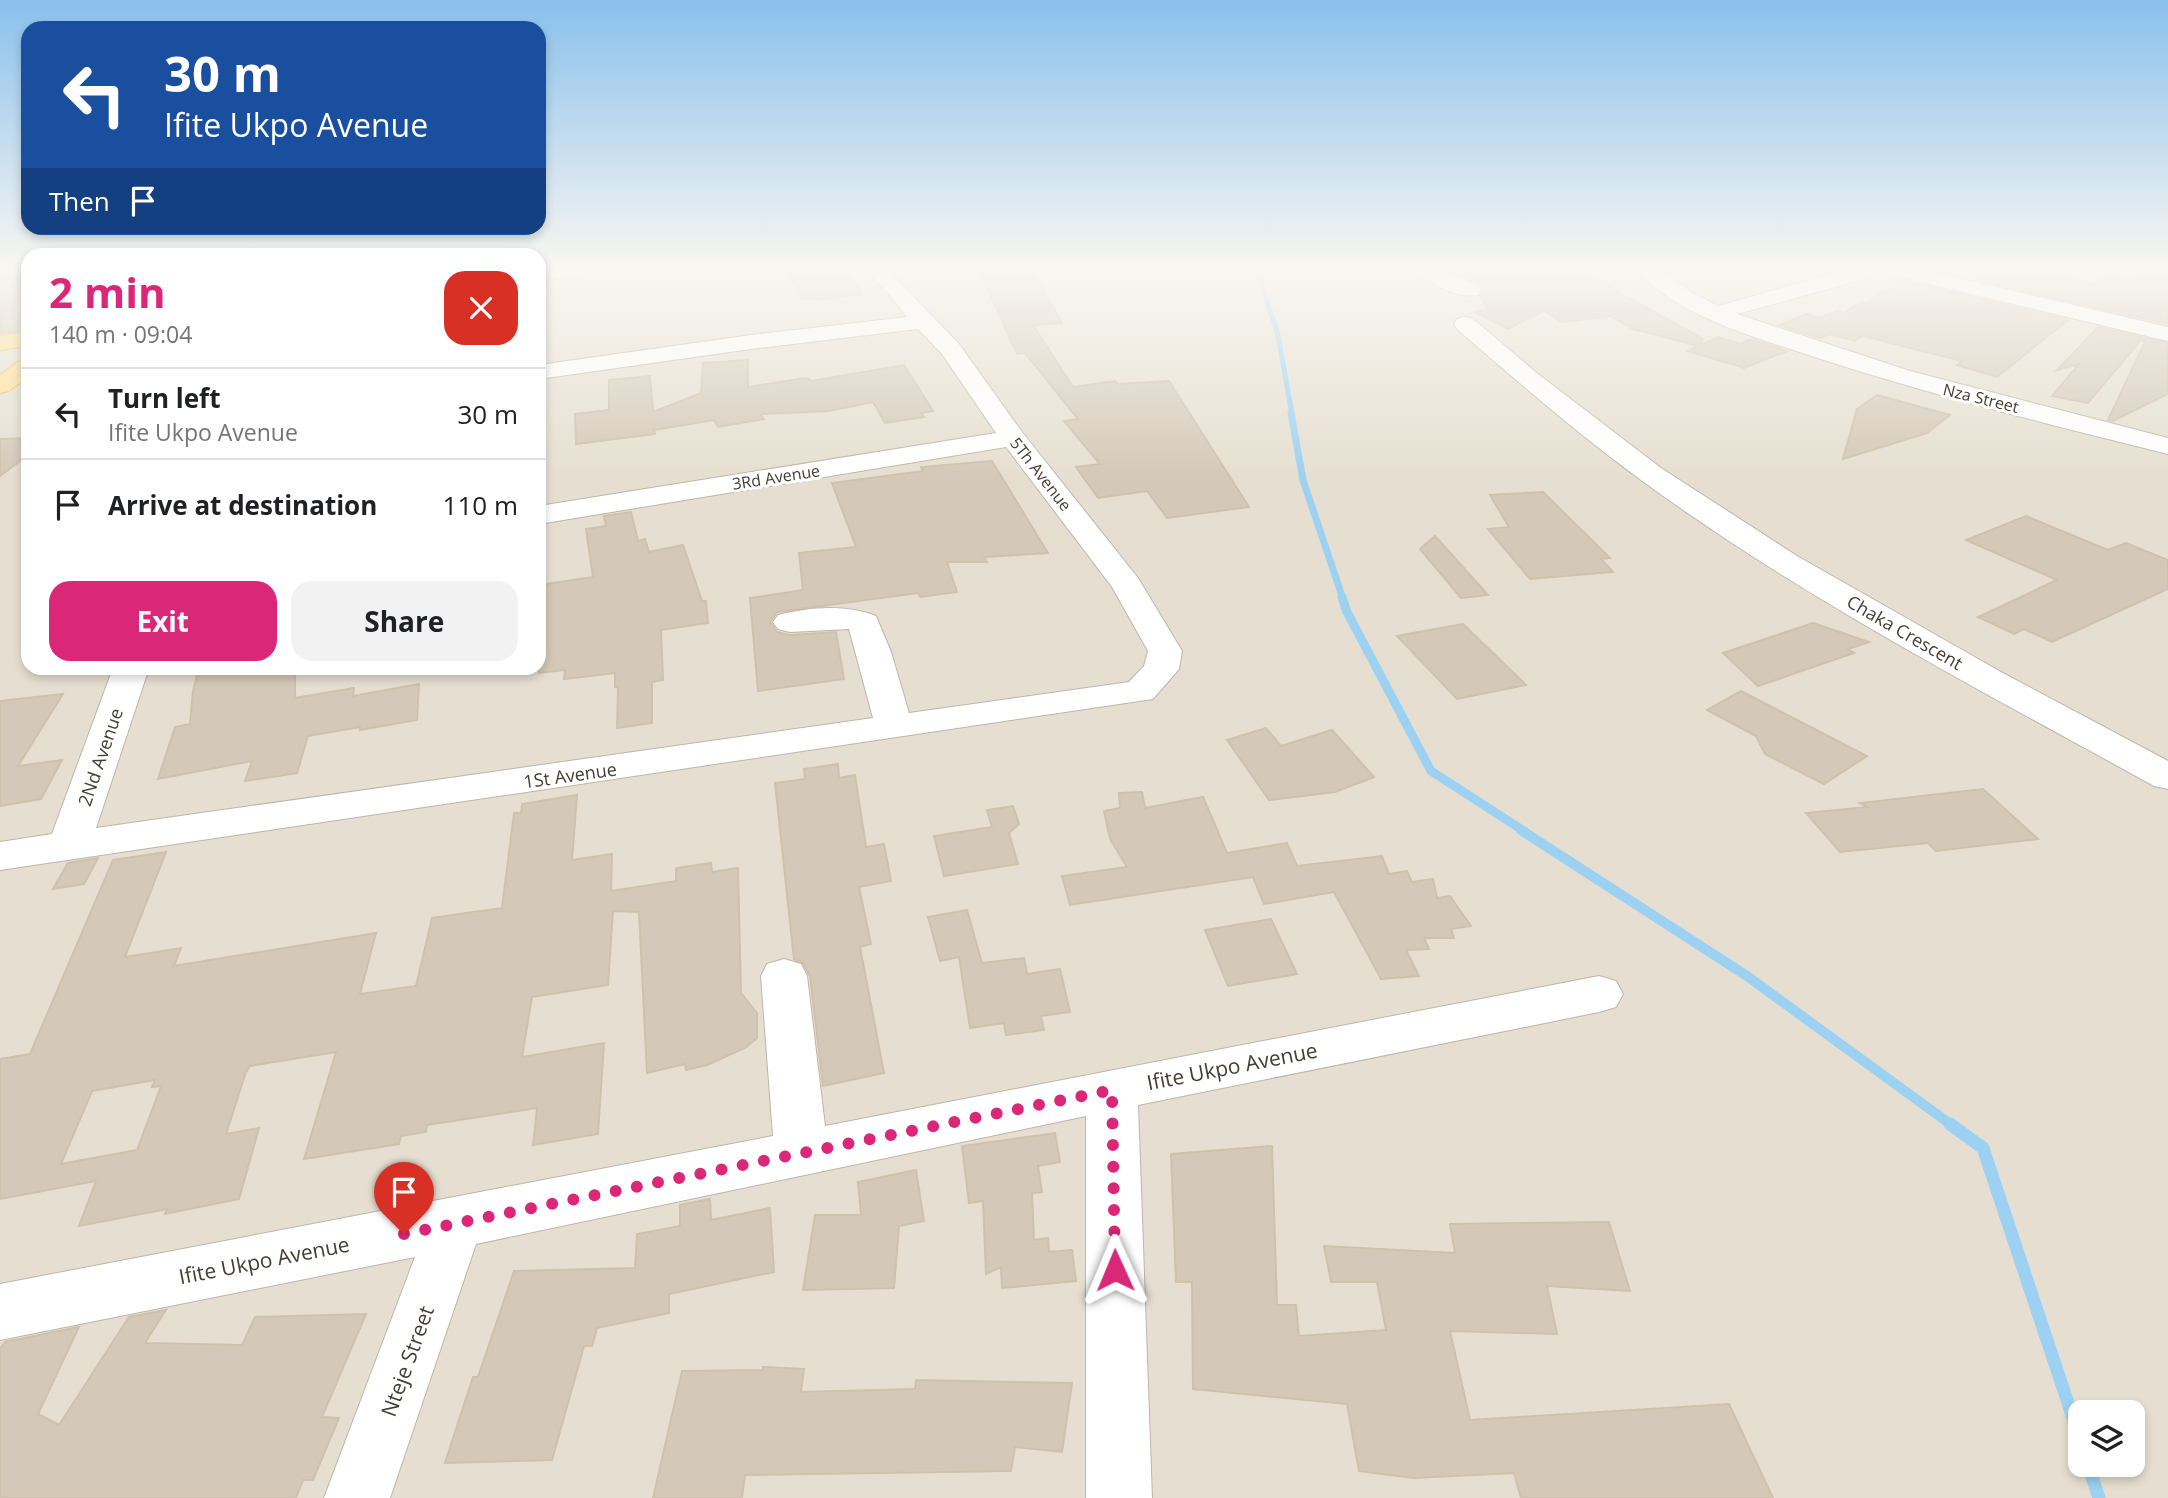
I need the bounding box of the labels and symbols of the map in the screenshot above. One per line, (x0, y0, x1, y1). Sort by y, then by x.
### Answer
street label: Nza Street (1941, 378, 2021, 418)
street label: 5Th Avenue (1005, 433, 1077, 515)
street label: 3Rd Avenue (730, 459, 822, 495)
street label: Chaka Crescent (1843, 589, 1967, 675)
street label: 2Nd Avenue (72, 705, 128, 809)
street label: 1St Avenue (522, 757, 618, 793)
street label: Ifite Ukpo Avenue (1144, 1036, 1320, 1096)
pin (374, 1162, 434, 1234)
street label: Ifite Ukpo Avenue (176, 1230, 352, 1290)
position arrow (1078, 1233, 1152, 1307)
street label: Nteje Street (374, 1302, 440, 1420)

